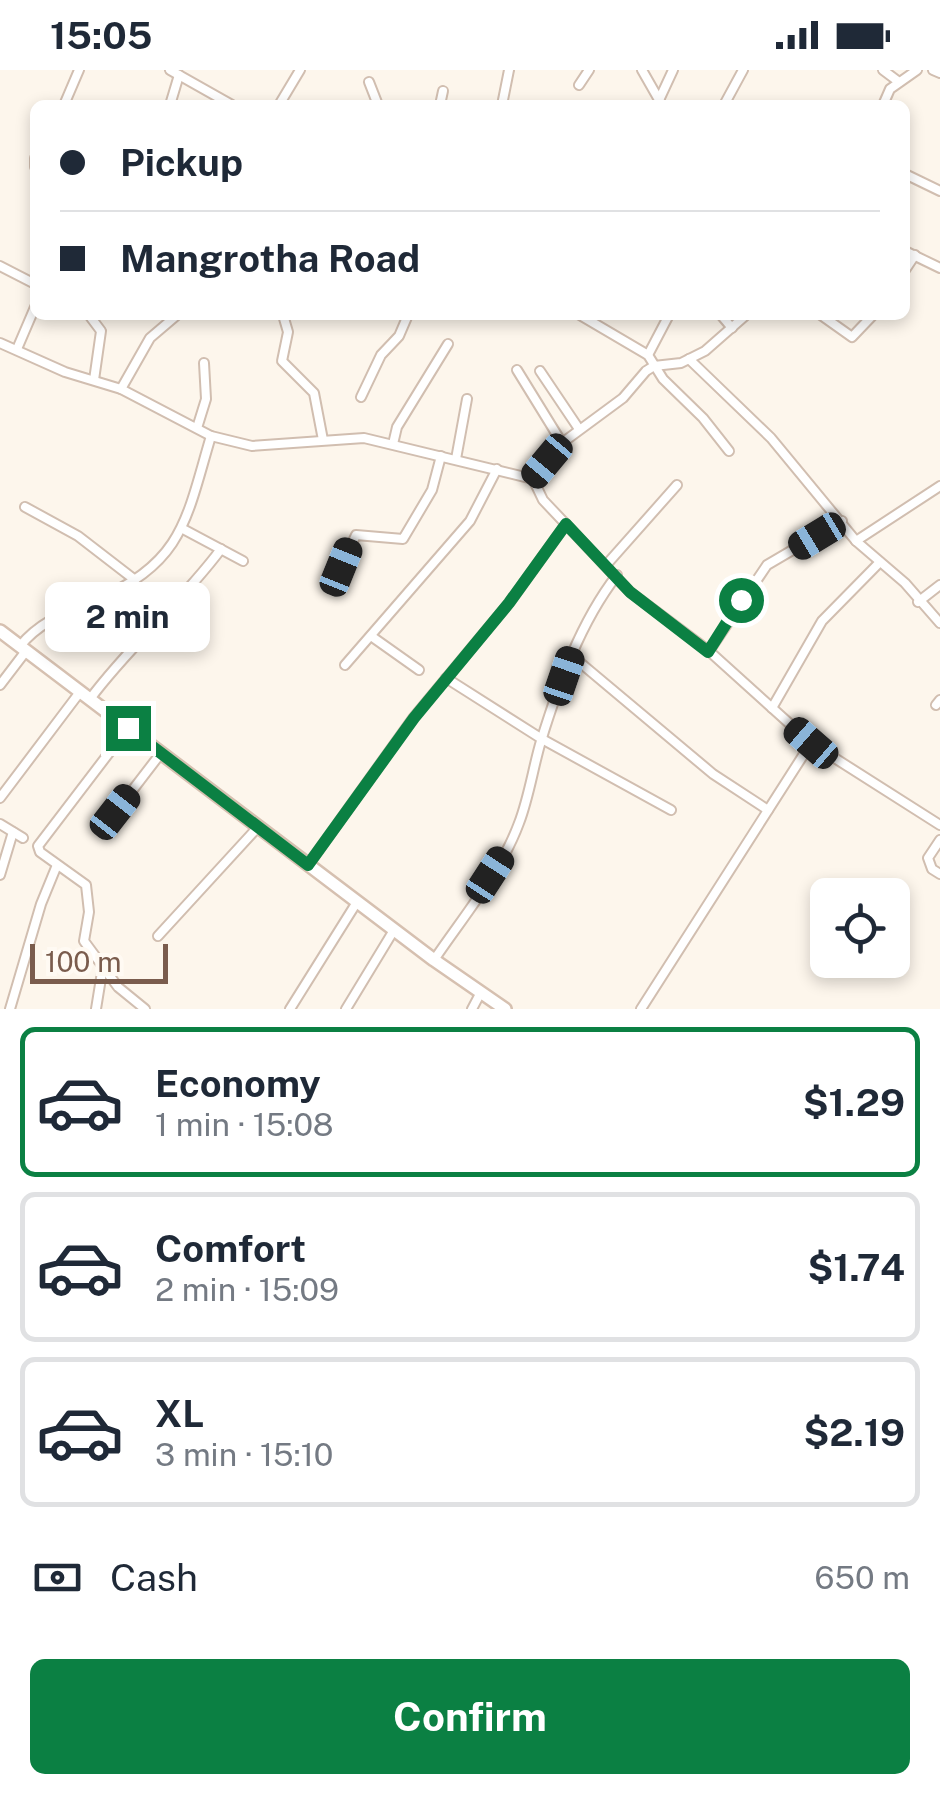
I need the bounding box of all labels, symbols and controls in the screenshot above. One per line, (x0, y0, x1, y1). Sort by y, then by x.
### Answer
text: 15:05 (50, 13, 152, 58)
text: Pickup (120, 140, 243, 185)
text: Mangrotha Road (120, 236, 420, 281)
car (516, 428, 578, 494)
car (784, 508, 850, 564)
car (316, 534, 366, 600)
route start (719, 578, 764, 623)
callout: 2 min (46, 583, 210, 653)
text: 2 min (86, 598, 169, 635)
car (540, 643, 588, 709)
route end (106, 706, 151, 751)
car (779, 712, 843, 774)
car (85, 779, 145, 845)
car (461, 842, 519, 908)
map controls (810, 878, 910, 978)
button: locate (810, 878, 910, 978)
scale bar (30, 939, 168, 984)
text: 100 m (45, 945, 122, 978)
icon: car (35, 1057, 125, 1147)
text: Economy (155, 1061, 321, 1106)
text: $1.29 (803, 1080, 905, 1125)
text: 1 min · 15:08 (155, 1106, 334, 1143)
icon: car (35, 1222, 125, 1312)
text: Comfort (155, 1226, 306, 1271)
text: $1.74 (808, 1245, 905, 1290)
text: 2 min · 15:09 (155, 1271, 339, 1308)
icon: car (35, 1387, 125, 1477)
text: XL (155, 1391, 204, 1436)
text: $2.19 (803, 1410, 905, 1455)
text: 3 min · 15:10 (155, 1436, 333, 1473)
icon: cash (30, 1550, 85, 1605)
text: Cash (110, 1555, 198, 1600)
text: 650 m (815, 1559, 910, 1596)
button: Confirm (30, 1659, 910, 1774)

